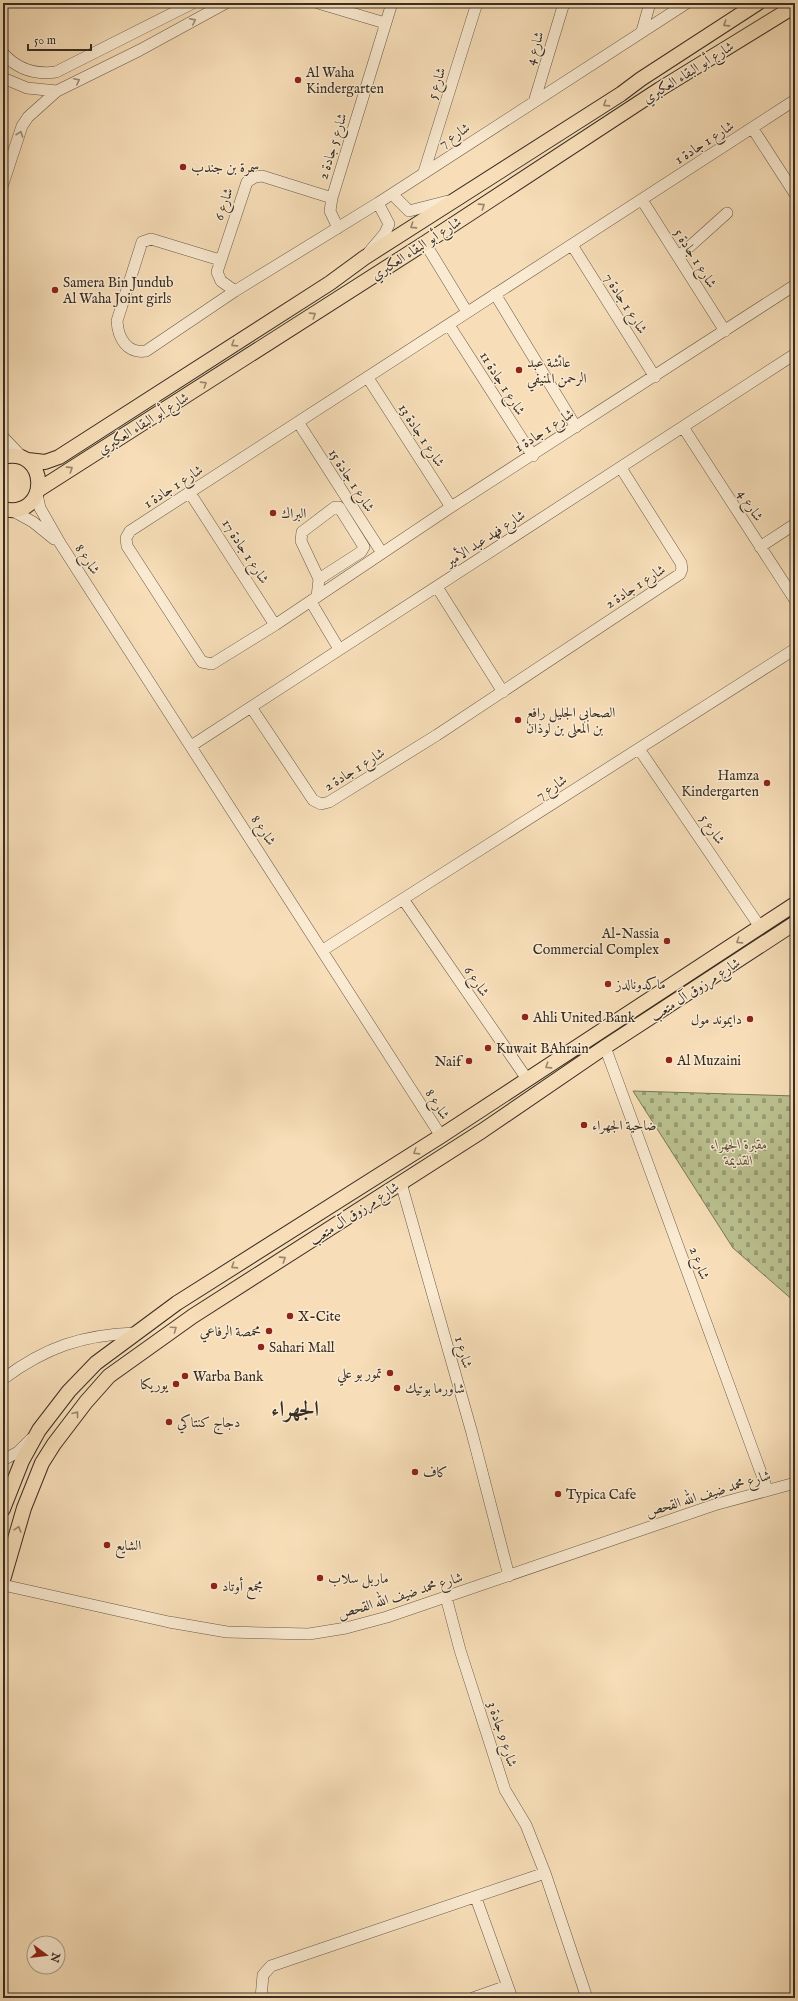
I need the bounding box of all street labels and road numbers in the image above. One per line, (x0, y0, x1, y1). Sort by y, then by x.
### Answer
street label: شارع 4 (521, 29, 550, 68)
street label: شارع أبو البقاء العكبري (639, 36, 739, 110)
street label: شارع 5 (423, 65, 452, 102)
street label: شارع 5 جادة 2 (314, 111, 353, 182)
street label: شارع 1 جادة 1 (672, 117, 739, 170)
street label: شارع 7 (435, 119, 475, 154)
street label: شارع 6 (210, 186, 240, 224)
street label: شارع أبو البقاء العكبري (367, 211, 466, 286)
street label: شارع 1 جادة 5 (668, 225, 721, 293)
street label: شارع 1 جادة 7 (598, 270, 651, 338)
street label: شارع 1 جادة 11 (474, 348, 529, 420)
street label: شارع أبو البقاء العكبري (94, 387, 194, 461)
street label: شارع 1 جادة 13 (392, 400, 448, 472)
street label: شارع 1 جادة 1 (512, 405, 579, 458)
street label: شارع 1 جادة 15 (322, 445, 378, 517)
street label: شارع 1 جادة 1 (141, 461, 208, 514)
street label: شارع 4 (732, 486, 767, 526)
street label: شارع فهد عبد الأمير (440, 505, 530, 574)
street label: شارع 1 جادة 17 (216, 516, 273, 588)
street label: شارع 8 (69, 541, 104, 579)
street label: شارع 1 جادة 2 (602, 561, 670, 615)
street label: شارع 1 جادة 2 (321, 744, 389, 797)
street label: شارع 7 (532, 771, 572, 806)
street label: شارع 5 (694, 811, 729, 849)
street label: شارع 8 (245, 812, 280, 850)
street label: شارع مرزوق آل متعب (647, 954, 745, 1027)
street label: شارع 6 (458, 963, 493, 1002)
street label: شارع 8 (419, 1086, 454, 1124)
street label: شارع مرزوق آل متعب (306, 1178, 404, 1251)
street label: شارع 2 (683, 1244, 713, 1283)
street label: شارع 1 (448, 1334, 476, 1371)
street label: شارع محمد ضيف الله القحص (643, 1463, 774, 1523)
street label: شارع محمد ضيف الله القحص (335, 1565, 466, 1625)
street label: شارع 9 جادة 3 (481, 1699, 521, 1770)

